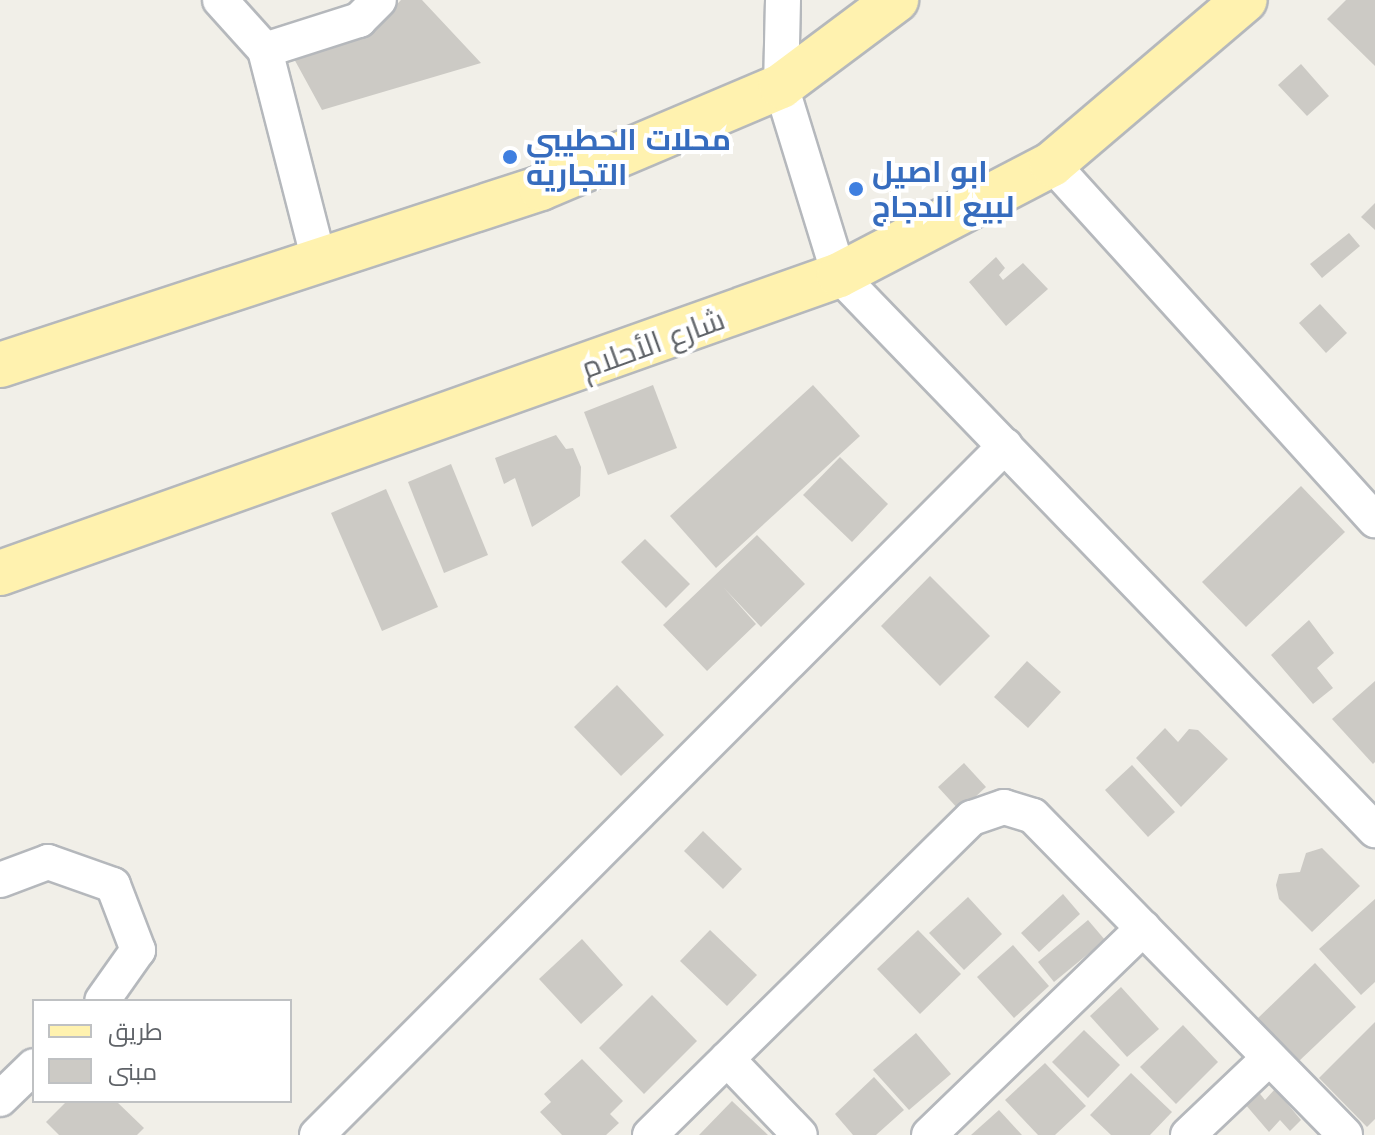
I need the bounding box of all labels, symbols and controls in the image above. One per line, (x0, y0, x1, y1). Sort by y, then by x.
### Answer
place label: محلات الحطيبي التجاريه (526, 122, 731, 192)
marker: محلات الحطيبي التجاريه (501, 148, 519, 166)
place label: ابو اصيل لبيع الدجاج (872, 154, 1014, 224)
marker: ابو اصيل لبيع الدجاج (847, 180, 865, 198)
street label: شارع الأحلام (576, 301, 730, 387)
legend (32, 999, 292, 1103)
text: طريق (108, 1014, 163, 1049)
text: مبنى (108, 1054, 157, 1089)

